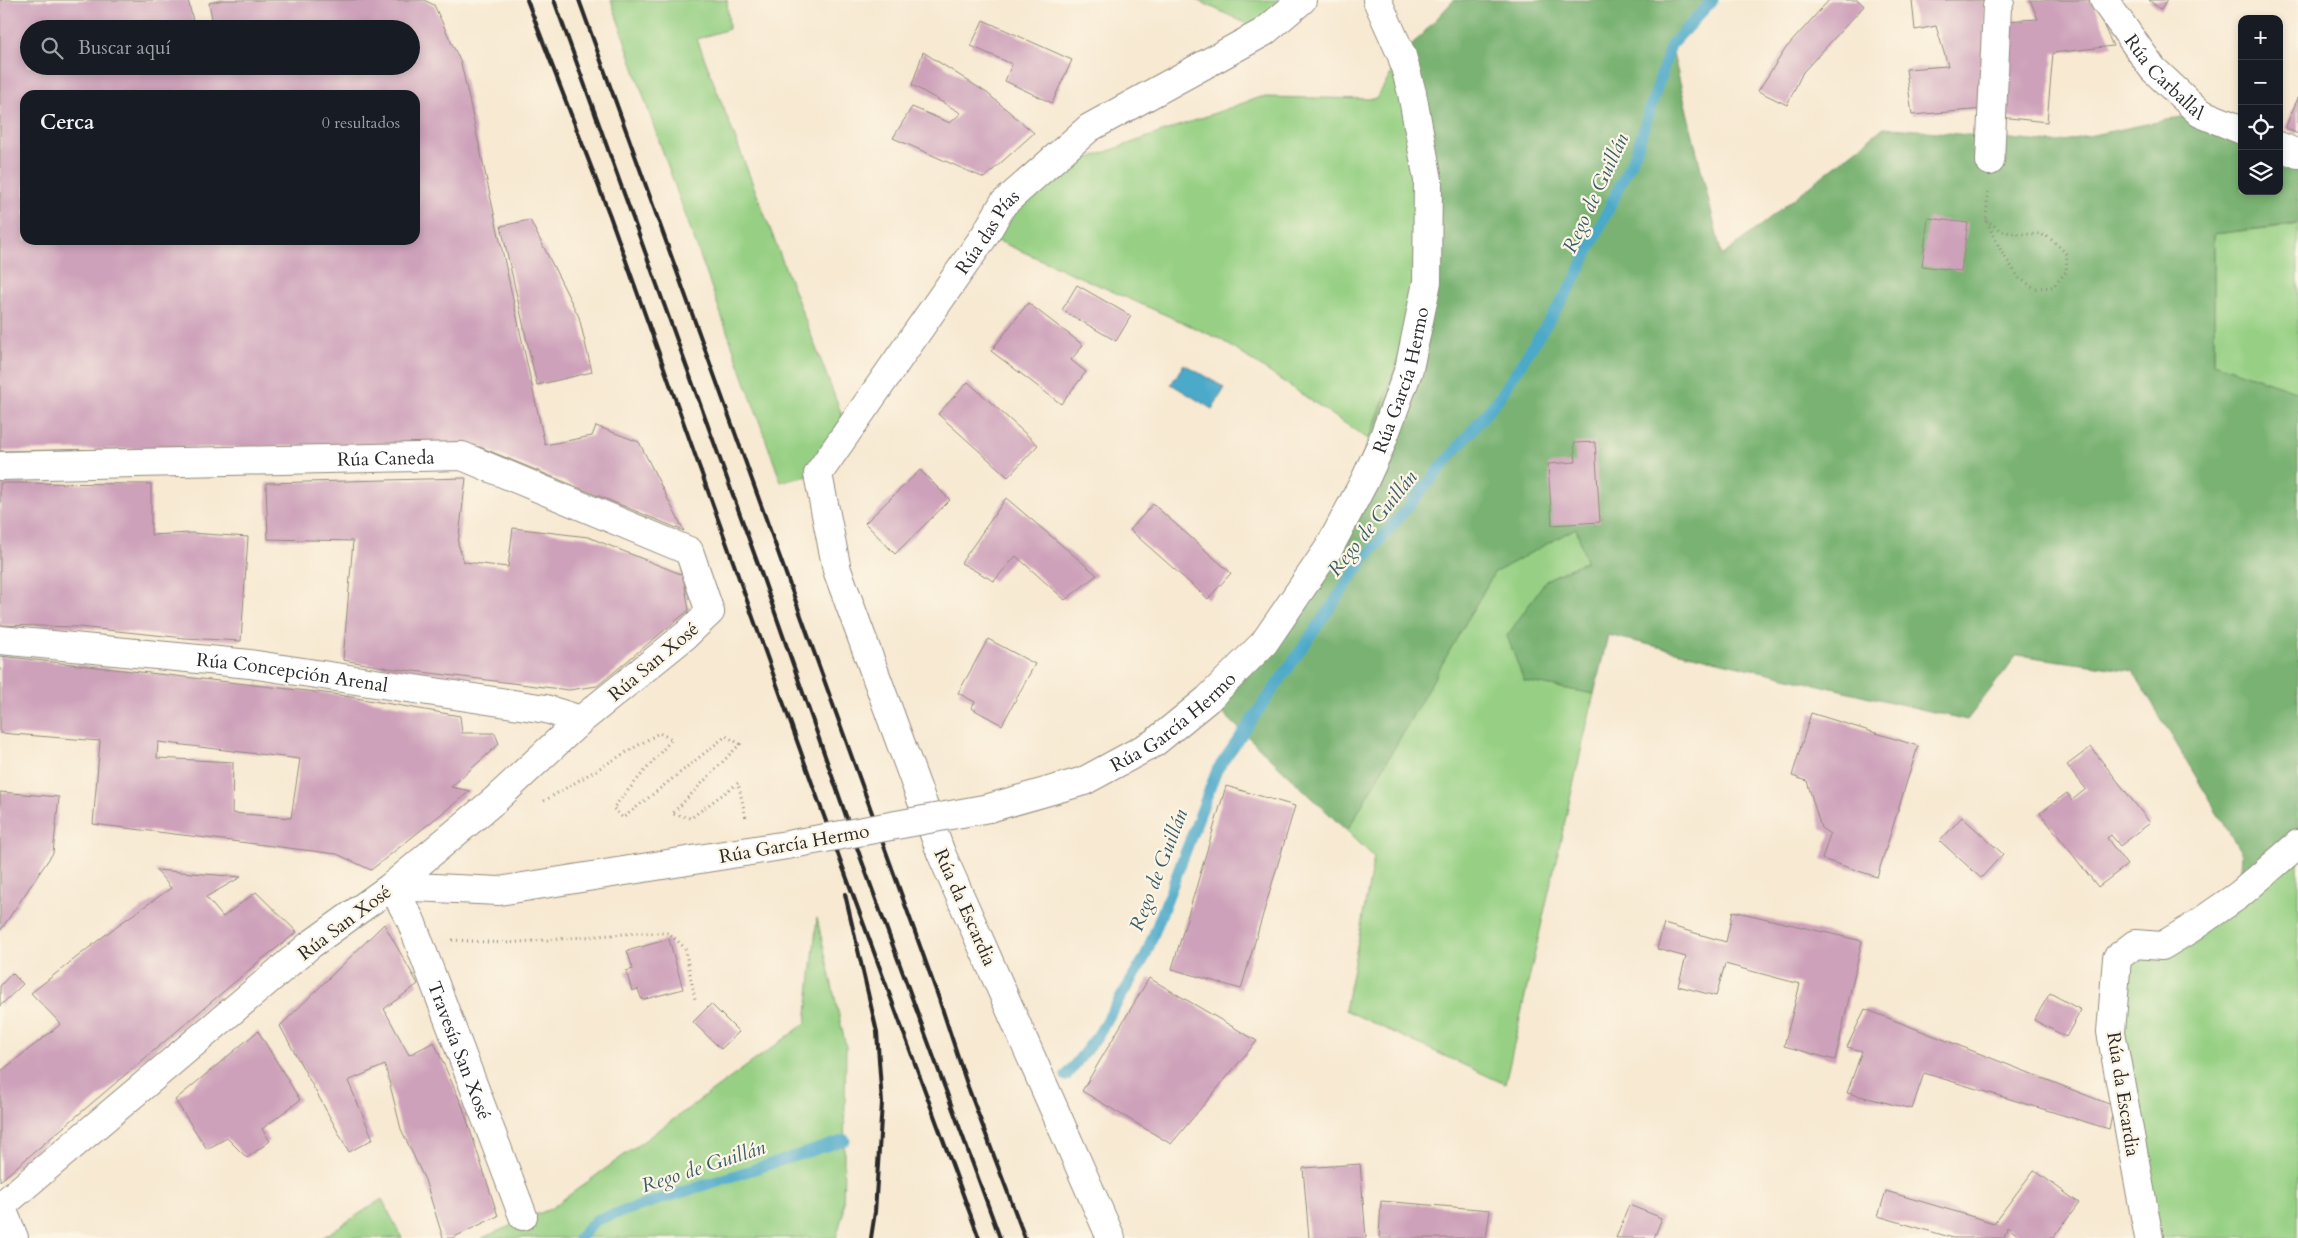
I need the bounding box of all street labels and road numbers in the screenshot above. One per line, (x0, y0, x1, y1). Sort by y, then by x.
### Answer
street label: Rúa Carballal (2118, 29, 2207, 127)
street label: Rúa das Pías (950, 184, 1025, 280)
street label: Rúa García Hermo (1367, 305, 1436, 457)
street label: Rúa Caneda (337, 445, 435, 473)
street label: Rúa San Xosé (603, 616, 704, 707)
street label: Rúa Concepción Arenal (195, 647, 390, 699)
street label: Rúa García Hermo (1106, 666, 1242, 778)
street label: Rúa García Hermo (717, 818, 871, 870)
street label: Rúa da Escardia (928, 845, 1003, 970)
street label: Rúa San Xosé (293, 879, 397, 966)
street label: Travesía San Xosé (421, 978, 497, 1124)
street label: Rúa da Escardia (2100, 1030, 2146, 1158)

